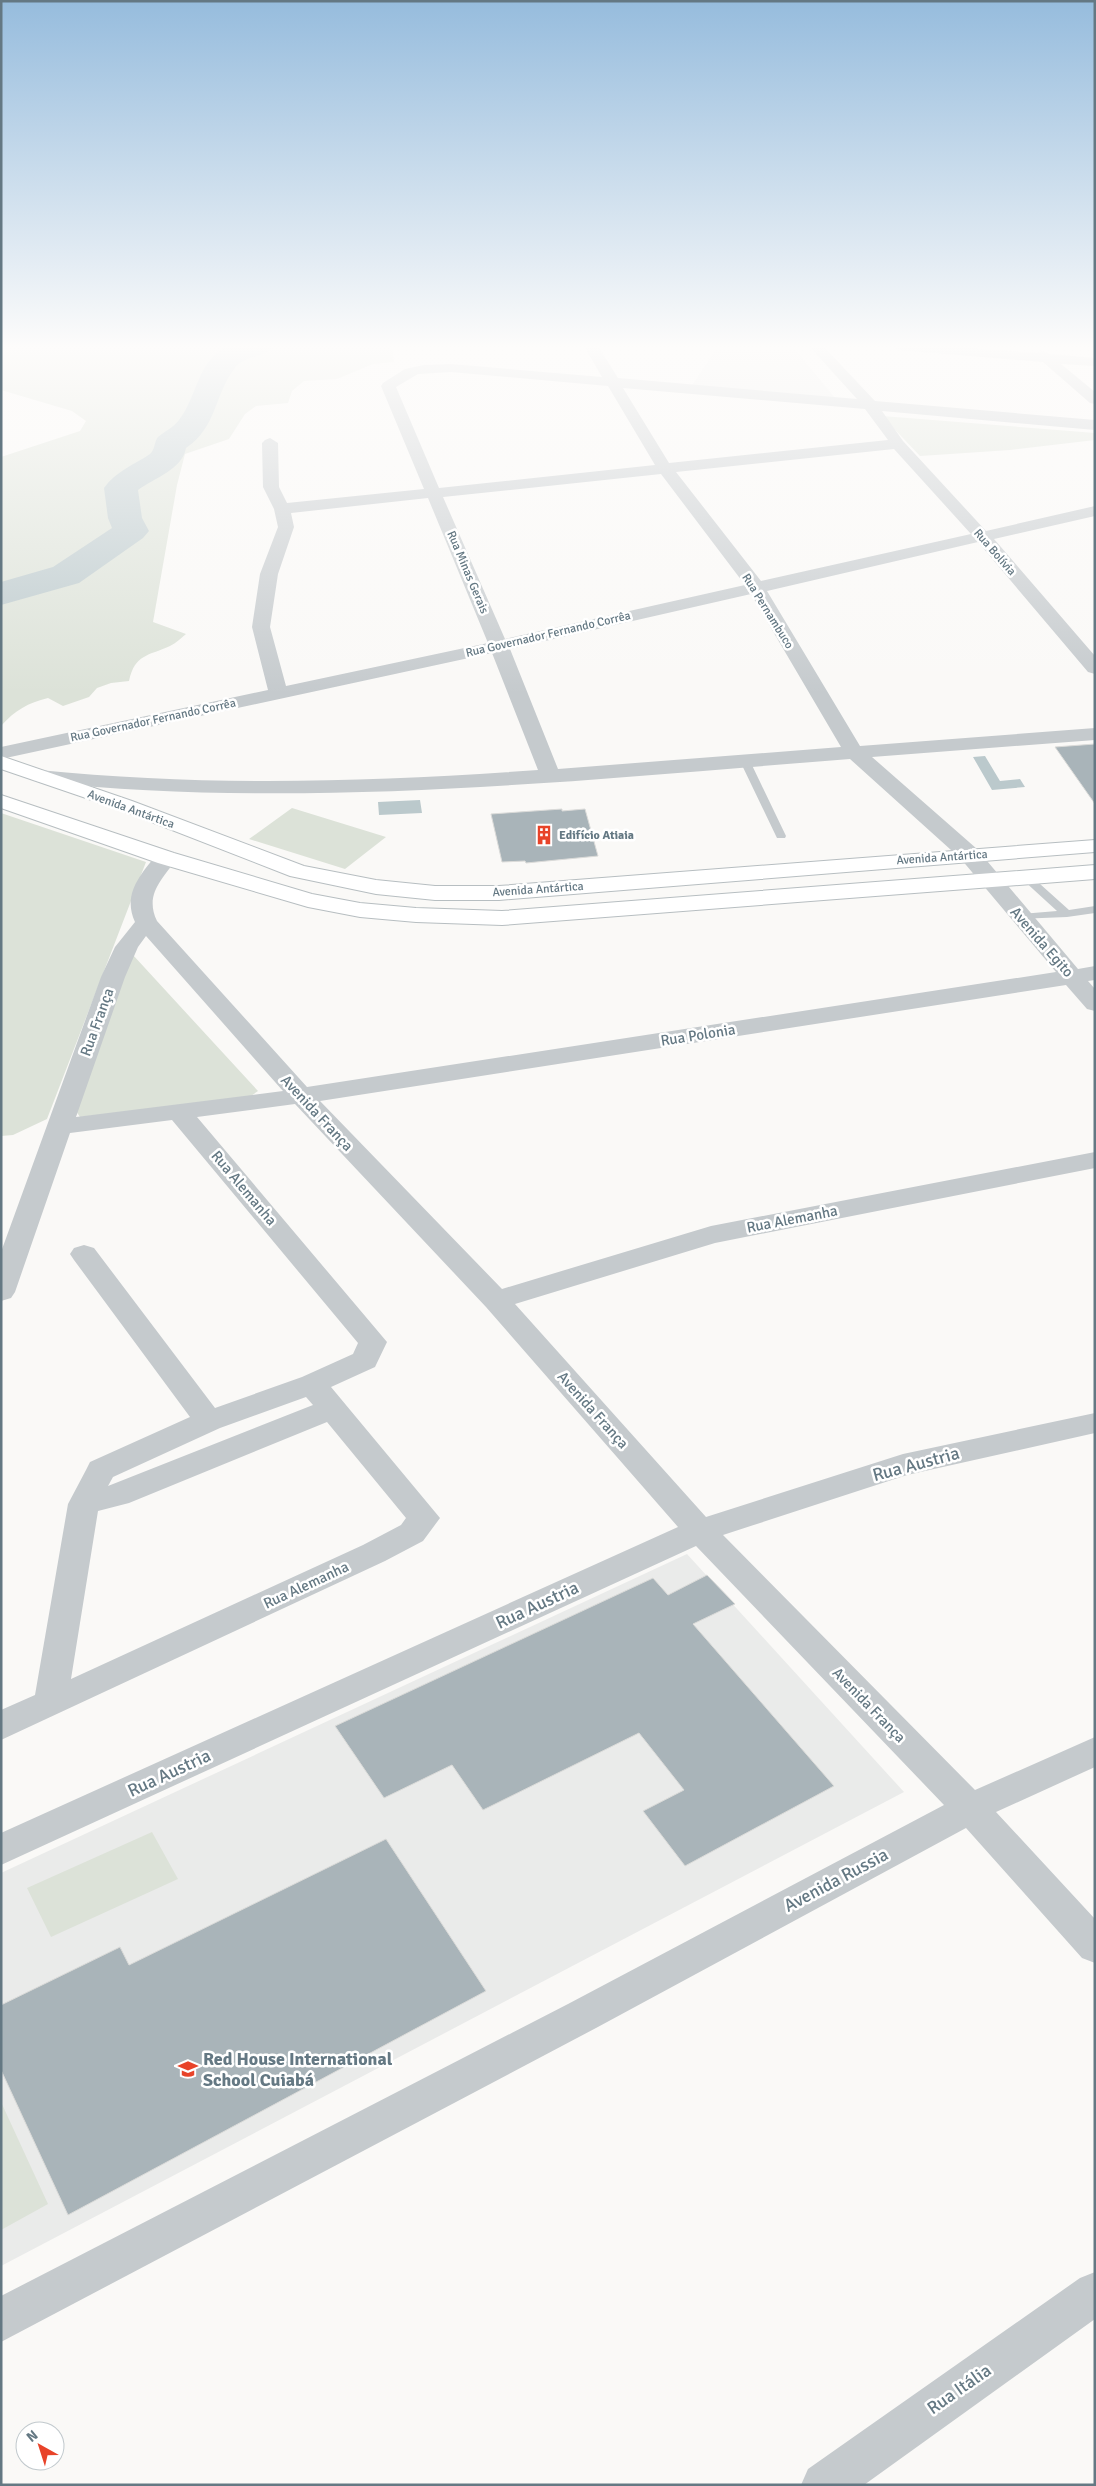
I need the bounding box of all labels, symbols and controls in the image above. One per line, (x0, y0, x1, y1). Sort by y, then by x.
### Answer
street label: Rua Bolívia (970, 526, 1019, 579)
street label: Rua Minas Gerais (443, 529, 492, 616)
street label: Rua Pernambuco (738, 571, 797, 652)
street label: Rua Governador Fernando Corrêa (464, 608, 632, 661)
street label: Rua Governador Fernando Corrêa (69, 696, 237, 745)
street label: Avenida Antártica (85, 787, 176, 832)
building icon: Edifício Atiaia (533, 824, 555, 846)
place label: Edifício Atiaia (559, 828, 634, 843)
street label: Avenida Antártica (896, 847, 988, 868)
street label: Avenida Antártica (492, 879, 584, 900)
street label: Avenida Egito (1007, 903, 1078, 981)
street label: Rua França (76, 985, 118, 1059)
street label: Rua Polonia (659, 1020, 737, 1050)
street label: Avenida França (277, 1071, 357, 1155)
street label: Rua Alemanha (208, 1147, 280, 1229)
street label: Rua Alemanha (745, 1201, 839, 1237)
street label: Avenida França (554, 1368, 632, 1452)
street label: Rua Austria (870, 1442, 962, 1486)
street label: Rua Alemanha (260, 1557, 352, 1613)
street label: Rua Austria (492, 1576, 582, 1634)
street label: Avenida França (829, 1664, 909, 1746)
street label: Rua Austria (124, 1744, 214, 1802)
street label: Avenida Russia (780, 1843, 892, 1917)
place label: Red House International School Cuiabá (203, 2048, 393, 2091)
school or university icon: Red House International School Cuiabá (177, 2058, 199, 2080)
street label: Rua Itália (923, 2359, 995, 2419)
north arrow (15, 2421, 65, 2471)
text: N (23, 2427, 41, 2446)

